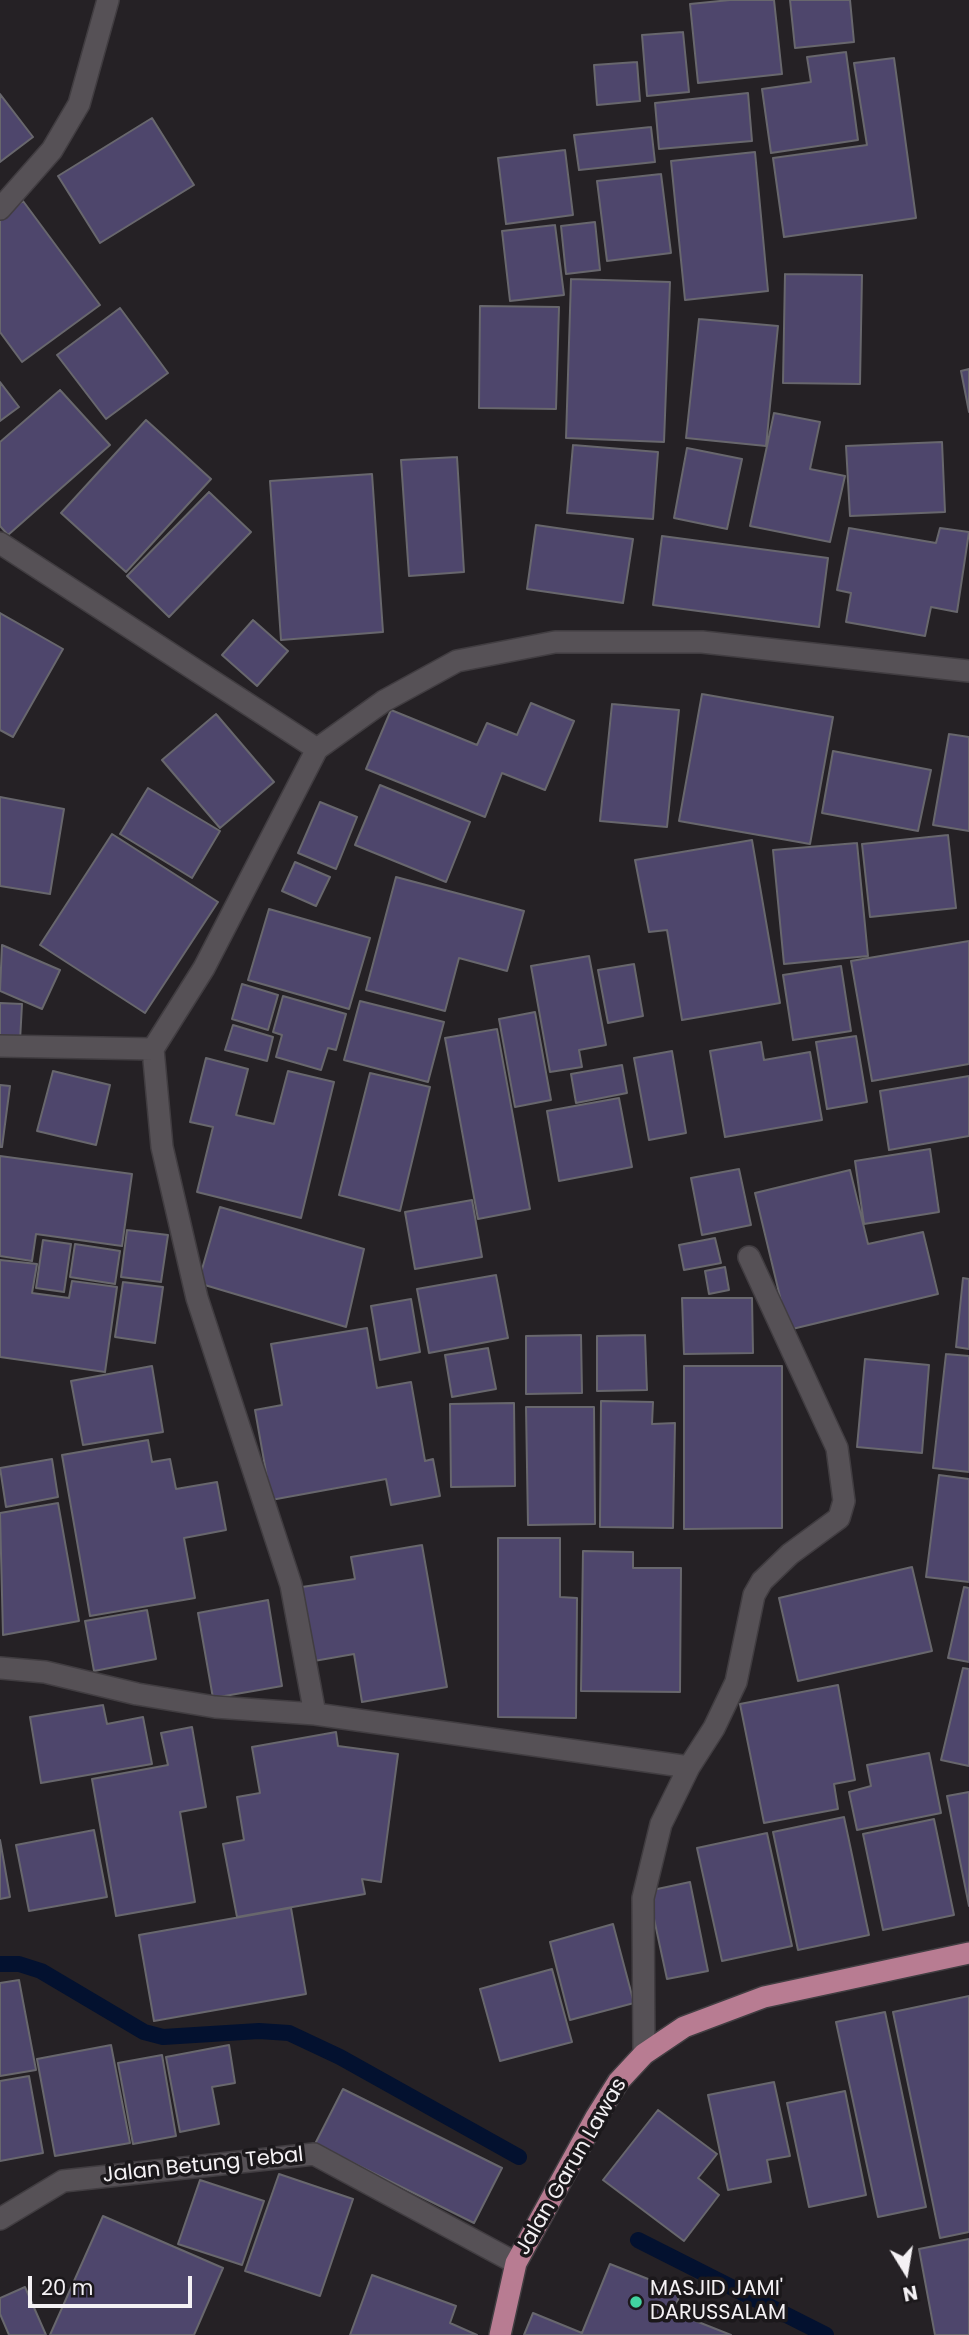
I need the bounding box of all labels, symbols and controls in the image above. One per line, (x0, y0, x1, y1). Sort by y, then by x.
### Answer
street label: Jalan Garun Lawas (511, 2074, 633, 2260)
street label: Jalan Betung Tebal (101, 2143, 305, 2189)
north arrow (871, 2237, 941, 2307)
scale bar (32, 2262, 196, 2306)
text: 20 m (41, 2273, 94, 2302)
place label: MASJID JAMI' DARUSSALAM (650, 2277, 786, 2327)
text: N (901, 2278, 920, 2308)
marker: MASJID JAMI' DARUSSALAM (628, 2294, 644, 2310)

